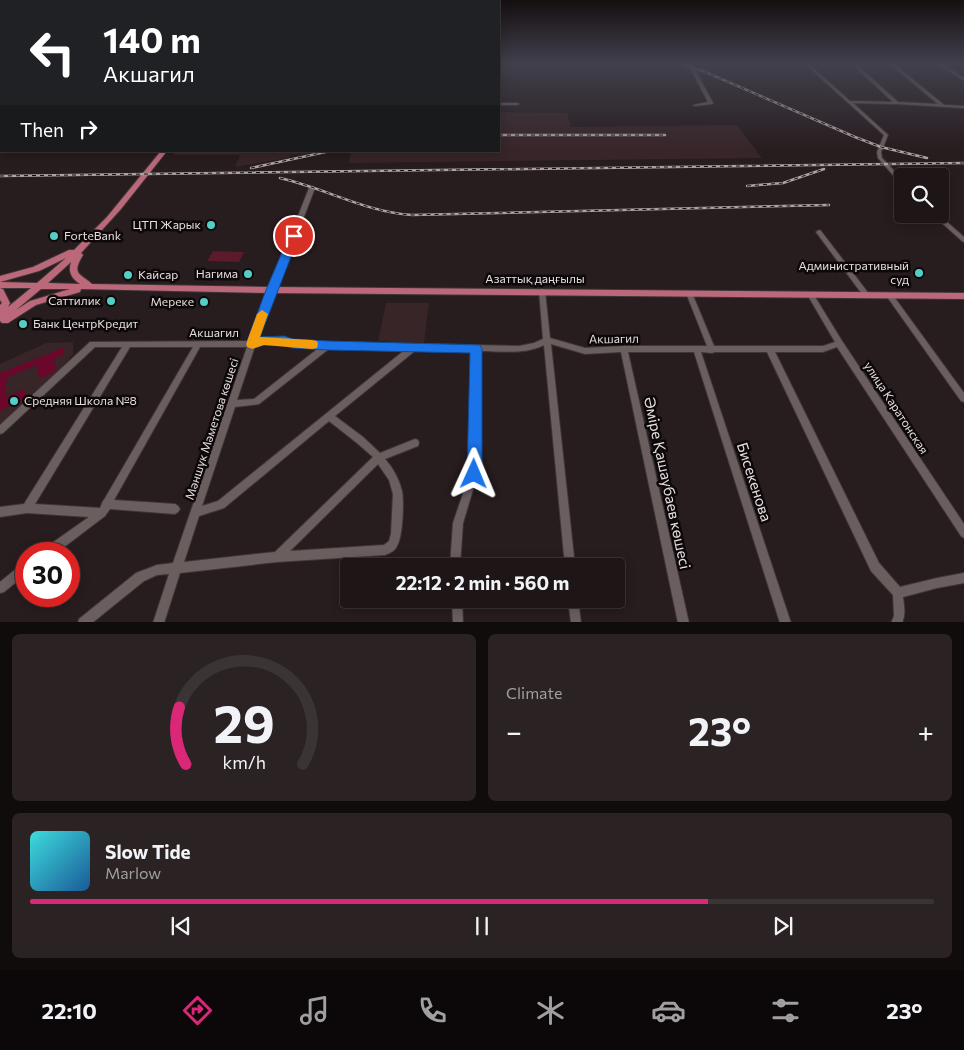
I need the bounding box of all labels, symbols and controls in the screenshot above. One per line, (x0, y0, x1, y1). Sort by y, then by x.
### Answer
text: 140 m (103, 17, 201, 60)
icon: left (20, 20, 85, 85)
text: Акшагил (103, 60, 195, 87)
icon: right (74, 115, 102, 143)
text: Then (20, 118, 64, 141)
map controls (894, 168, 949, 223)
button: search (894, 168, 949, 223)
pin (273, 215, 315, 257)
place label: ЦТП Жарык (132, 217, 202, 231)
marker: ЦТП Жарык (205, 219, 217, 231)
icon: arrive (280, 222, 308, 250)
place label: ForteBank (64, 228, 122, 242)
marker: ForteBank (48, 230, 60, 242)
place label: Административный суд (798, 258, 909, 286)
place label: Нагима (196, 266, 238, 280)
place label: Кайсар (138, 267, 178, 281)
marker: Административный суд (913, 267, 925, 279)
marker: Нагима (242, 268, 254, 280)
marker: Кайсар (122, 269, 134, 281)
street label: Азаттық даңғылы (485, 271, 585, 285)
place label: Саттилик (48, 293, 102, 307)
place label: Мереке (150, 294, 194, 308)
marker: Саттилик (105, 295, 117, 307)
marker: Мереке (198, 296, 210, 308)
place label: Банк ЦентрКредит (33, 316, 139, 330)
marker: Банк ЦентрКредит (17, 318, 29, 330)
street label: Акшагил (189, 325, 239, 339)
street label: Акшагил (589, 331, 639, 345)
street label: Мәншүк Мәметова көшесі (182, 356, 241, 501)
street label: улица Каратонская (862, 359, 932, 456)
place label: Средняя Школа №8 (24, 393, 137, 407)
marker: Средняя Школа №8 (8, 395, 20, 407)
street label: Әміре Қашаубаев көшесі (641, 395, 695, 571)
street label: Бисекенова (734, 440, 776, 524)
position arrow (447, 447, 499, 499)
speed limit sign: 30 (15, 542, 80, 607)
text: 22:12 · 2 min · 560 m (396, 571, 569, 594)
text: Climate (506, 683, 562, 702)
text: 29 (213, 690, 275, 754)
text: 23° (688, 707, 751, 754)
text: − (506, 714, 522, 748)
text: + (918, 714, 934, 748)
text: km/h (222, 751, 266, 773)
text: Slow Tide (105, 840, 191, 863)
text: Marlow (105, 863, 161, 882)
icon: previous (167, 912, 195, 940)
icon: pause (468, 912, 496, 940)
icon: next (769, 912, 797, 940)
icon: directions (180, 993, 215, 1028)
icon: music (297, 993, 332, 1028)
icon: phone (415, 993, 450, 1028)
icon: climate (533, 993, 568, 1028)
icon: car (651, 993, 686, 1028)
icon: filters (768, 993, 803, 1028)
text: 22:10 (41, 997, 97, 1024)
text: 23° (886, 997, 923, 1024)

